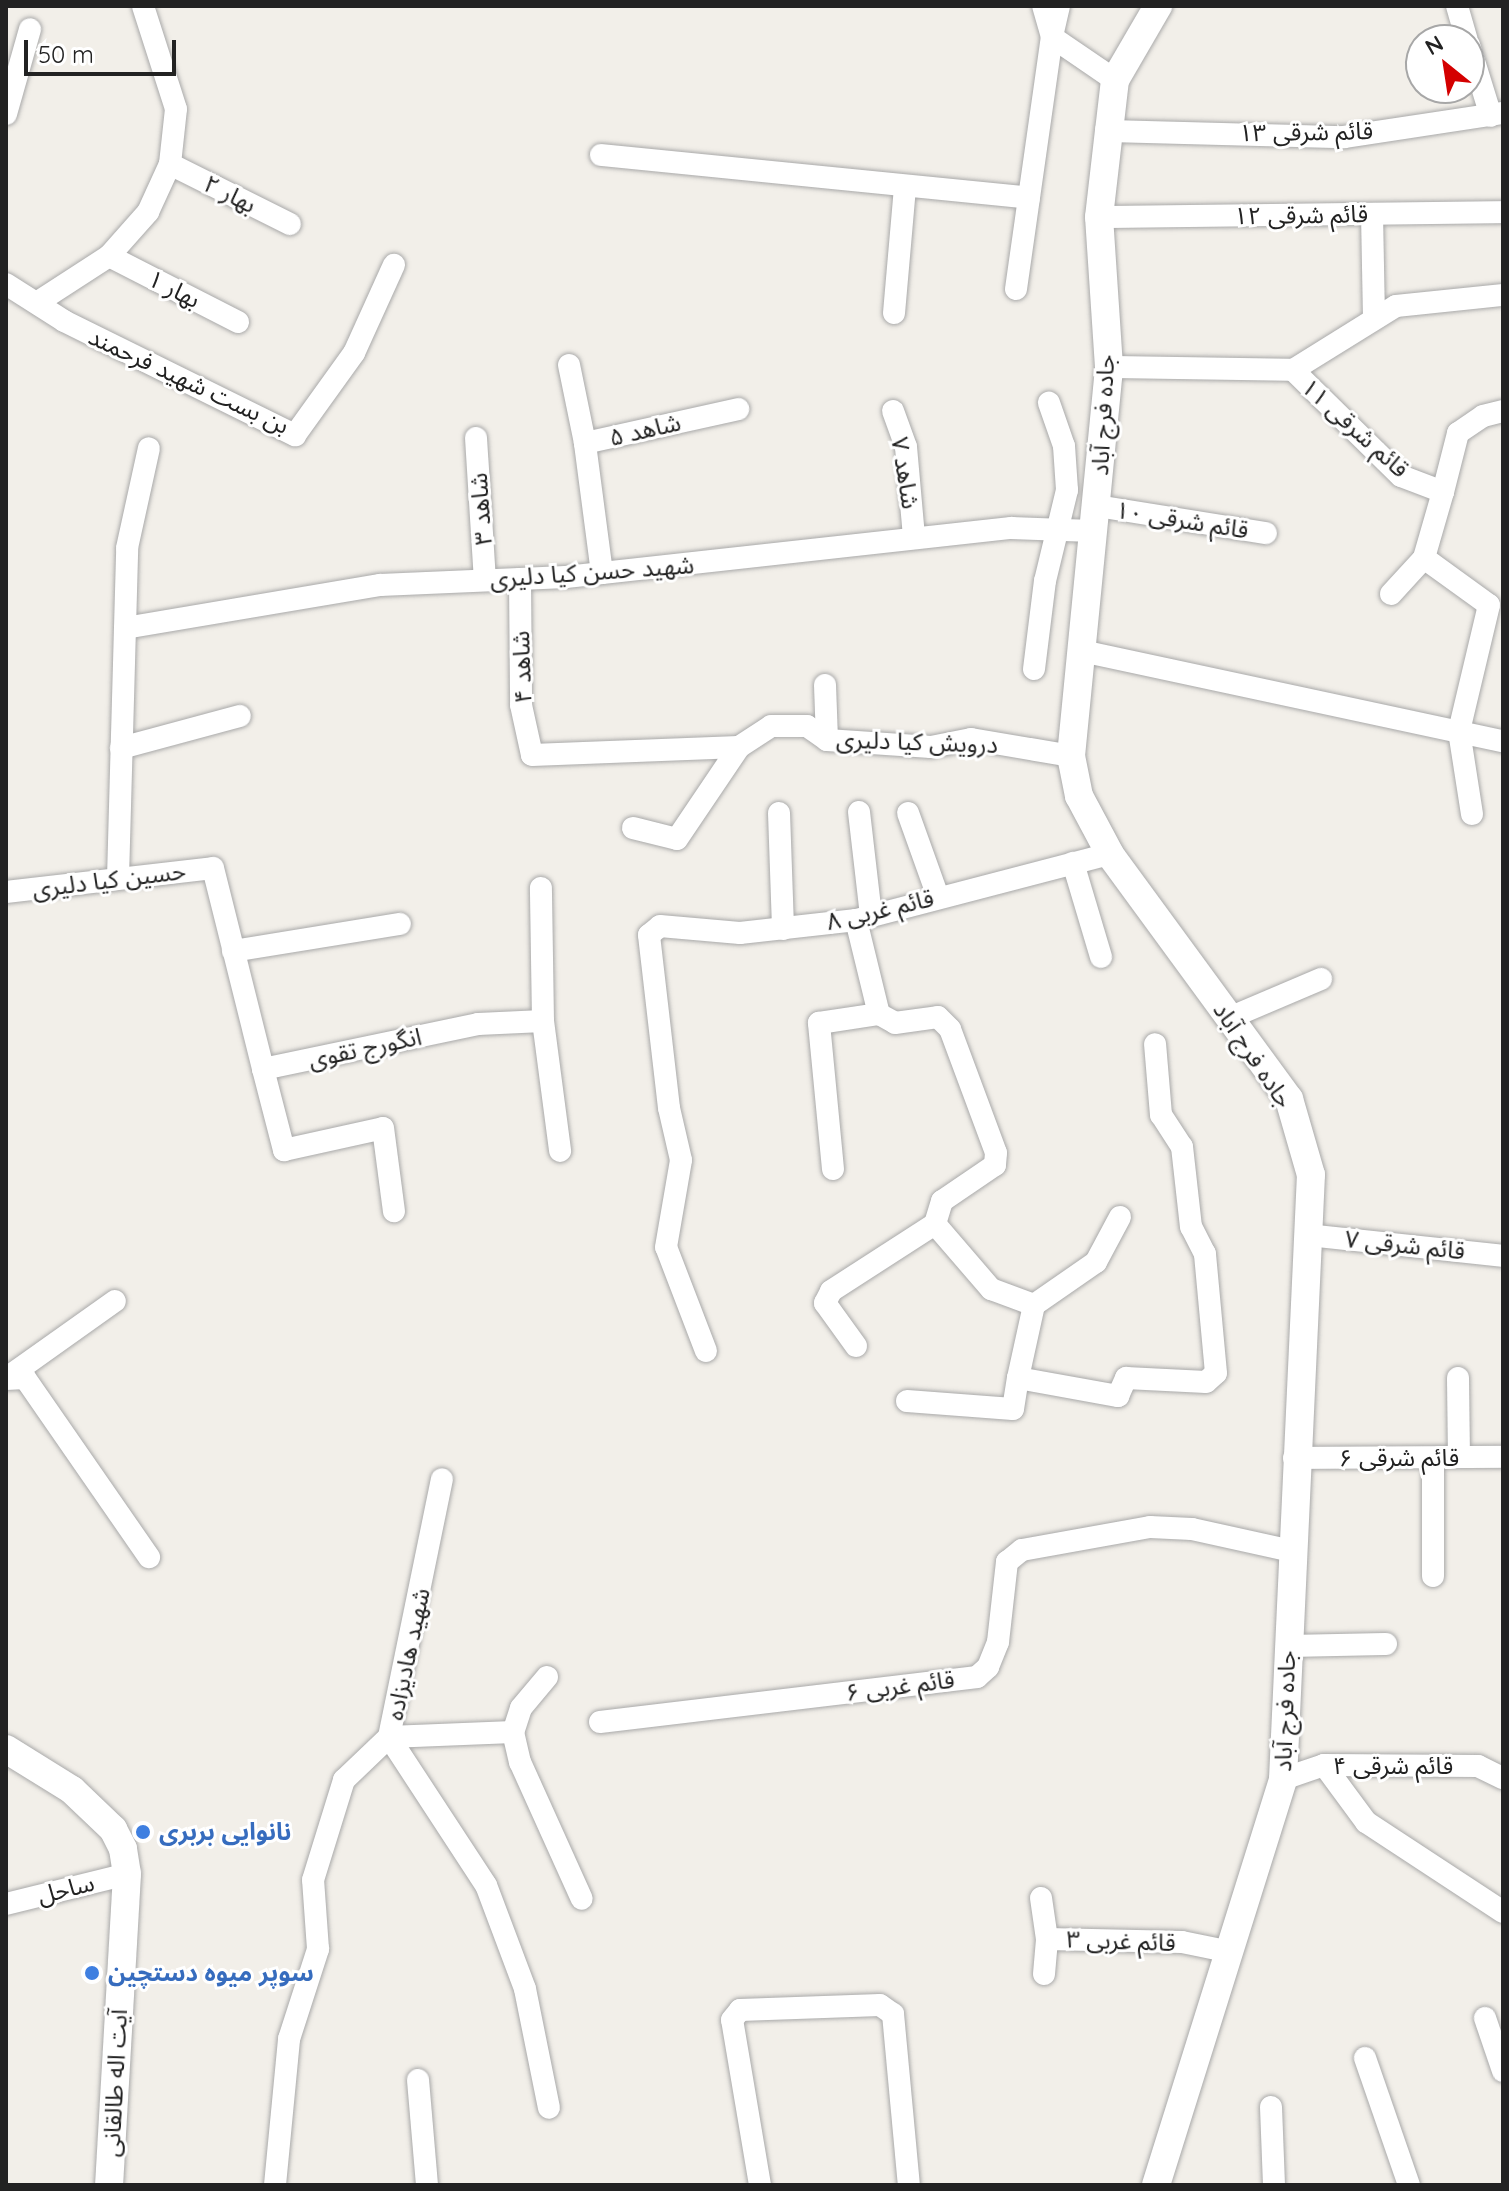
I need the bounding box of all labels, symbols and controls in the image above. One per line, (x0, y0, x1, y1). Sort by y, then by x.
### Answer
scale bar (28, 24, 180, 74)
north arrow (1405, 24, 1485, 104)
text: N (1420, 29, 1448, 61)
text: 50 m (38, 39, 94, 69)
street label: قائم شرقی ۱۳ (1239, 116, 1373, 148)
street label: بهار ۲ (199, 169, 261, 219)
street label: قائم شرقی ۱۲ (1234, 199, 1368, 231)
street label: بهار ۱ (143, 264, 205, 314)
street label: بن بست شهید فرحمند (84, 322, 294, 440)
street label: جاده فرج آباد (1085, 354, 1121, 476)
street label: قائم شرقی ۱۱ (1295, 372, 1415, 484)
street label: شاهد ۵ (606, 408, 684, 452)
street label: شاهد ۷ (885, 435, 925, 511)
street label: شاهد ۳ (464, 472, 498, 546)
street label: قائم شرقی ۱۰ (1113, 495, 1251, 545)
street label: شهید حسن کیا دلیری (489, 550, 695, 594)
street label: شاهد ۴ (506, 630, 538, 704)
street label: درویش کیا دلیری (836, 725, 998, 759)
street label: حسین کیا دلیری (31, 856, 187, 904)
street label: قائم غربی ۸ (823, 884, 937, 936)
street label: جاده فرج آباد (1207, 997, 1299, 1113)
street label: انگورج تقوی (306, 1022, 424, 1074)
street label: قائم شرقی ۷ (1344, 1224, 1466, 1266)
street label: قائم شرقی ۶ (1339, 1444, 1459, 1472)
street label: شهید هادیزاده (380, 1585, 436, 1723)
street label: جاده فرج آباد (1268, 1650, 1302, 1772)
street label: قائم غربی ۶ (844, 1665, 956, 1707)
street label: قائم شرقی ۴ (1333, 1752, 1453, 1780)
place label: نانوایی بربری (159, 1818, 291, 1846)
marker: نانوایی بربری (134, 1823, 152, 1841)
street label: ساحل (35, 1868, 97, 1910)
street label: قائم غربی ۳ (1066, 1925, 1176, 1957)
place label: سوپر میوه دستچین (108, 1959, 314, 1987)
marker: سوپر میوه دستچین (83, 1964, 101, 1982)
street label: آیت اله طالقانی (97, 2008, 133, 2158)

